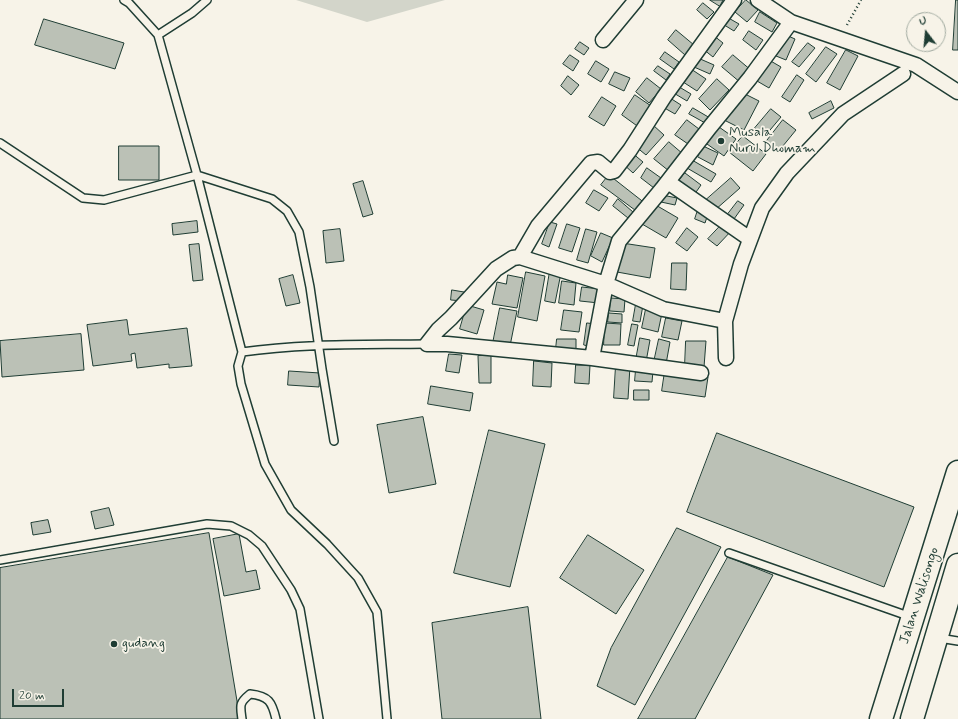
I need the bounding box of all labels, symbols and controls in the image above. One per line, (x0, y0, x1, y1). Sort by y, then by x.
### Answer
north arrow (906, 12, 946, 52)
text: U (918, 14, 928, 29)
place label: Musala Nurul Dhomam (729, 125, 816, 158)
marker: Musala Nurul Dhomam (716, 136, 726, 146)
street label: Jalan Walisongo (896, 545, 944, 647)
place label: gudang (122, 636, 165, 652)
marker: gudang (109, 639, 119, 649)
scale bar (14, 681, 66, 707)
text: 20 m (19, 688, 45, 704)

